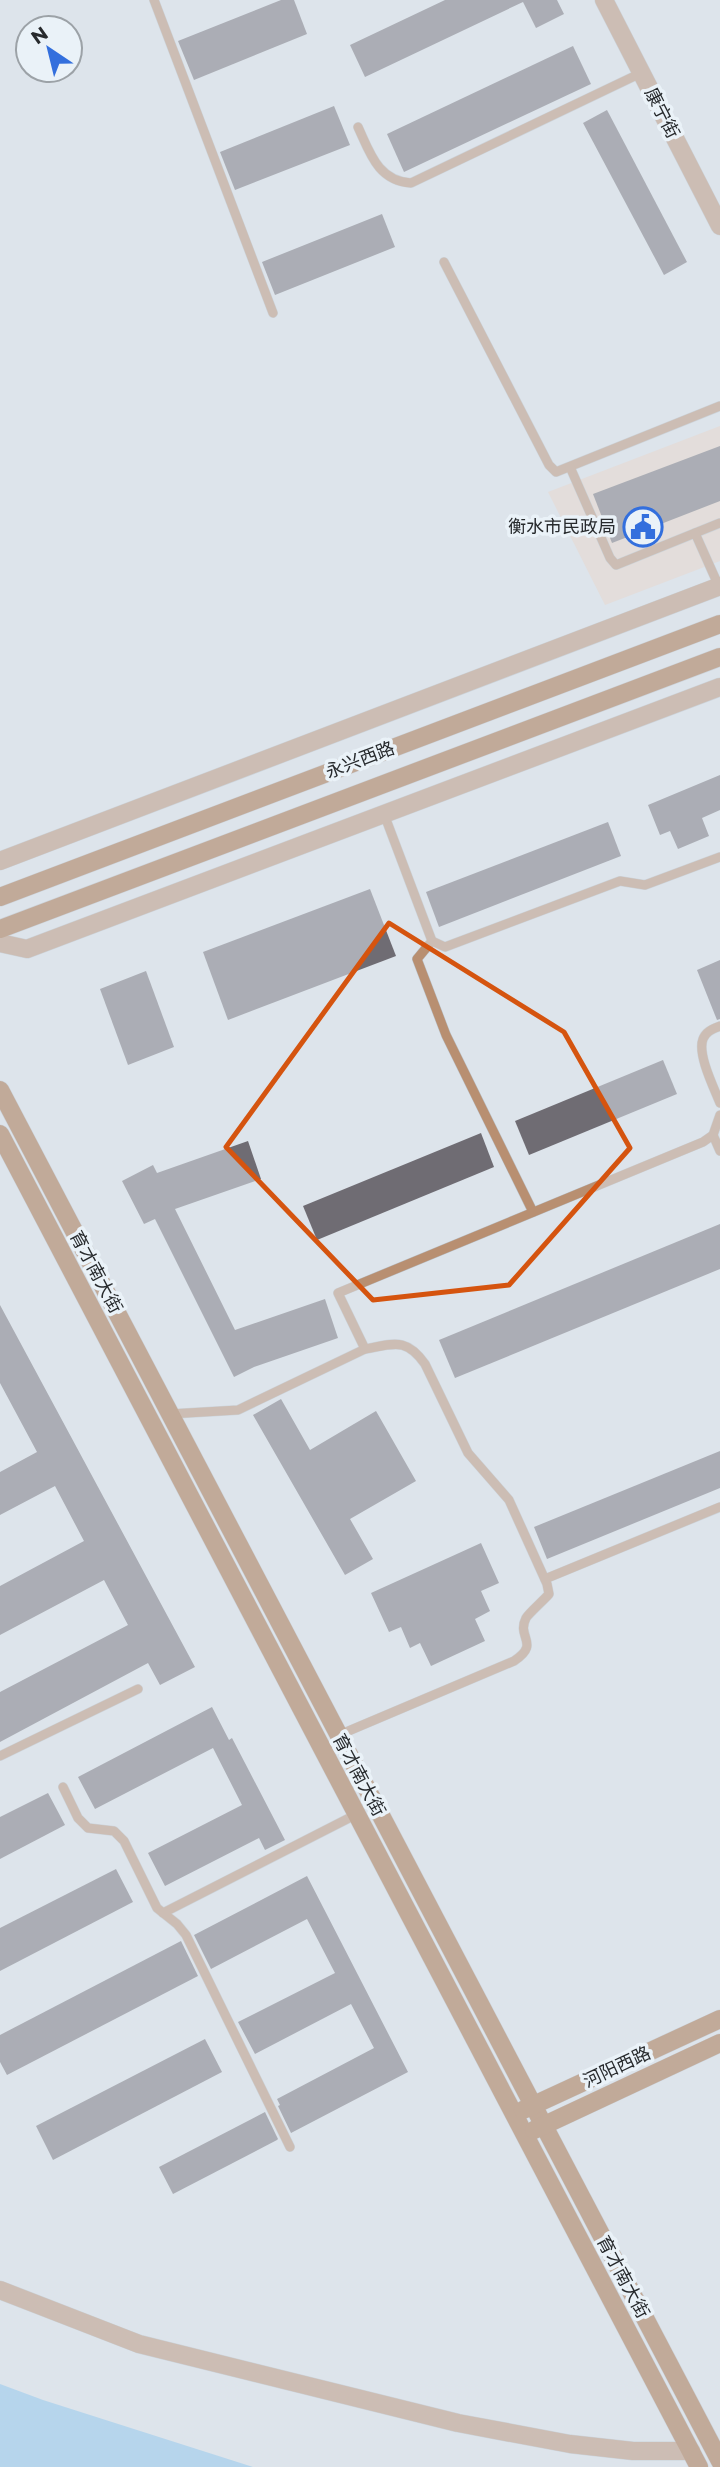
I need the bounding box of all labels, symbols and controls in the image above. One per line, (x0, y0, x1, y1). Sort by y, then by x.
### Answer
north arrow (14, 14, 84, 84)
text: N (27, 22, 52, 49)
street label: 康宁街 (640, 84, 684, 142)
public building icon: 衡水市民政局 (622, 506, 664, 548)
place label: 衡水市民政局 (508, 516, 616, 538)
street label: 永兴西路 (322, 737, 398, 783)
street label: 育才南大街 (65, 1227, 127, 1317)
street label: 育才南大街 (328, 1730, 390, 1820)
street label: 河阳西路 (580, 2042, 654, 2092)
street label: 育才南大街 (592, 2232, 654, 2322)

